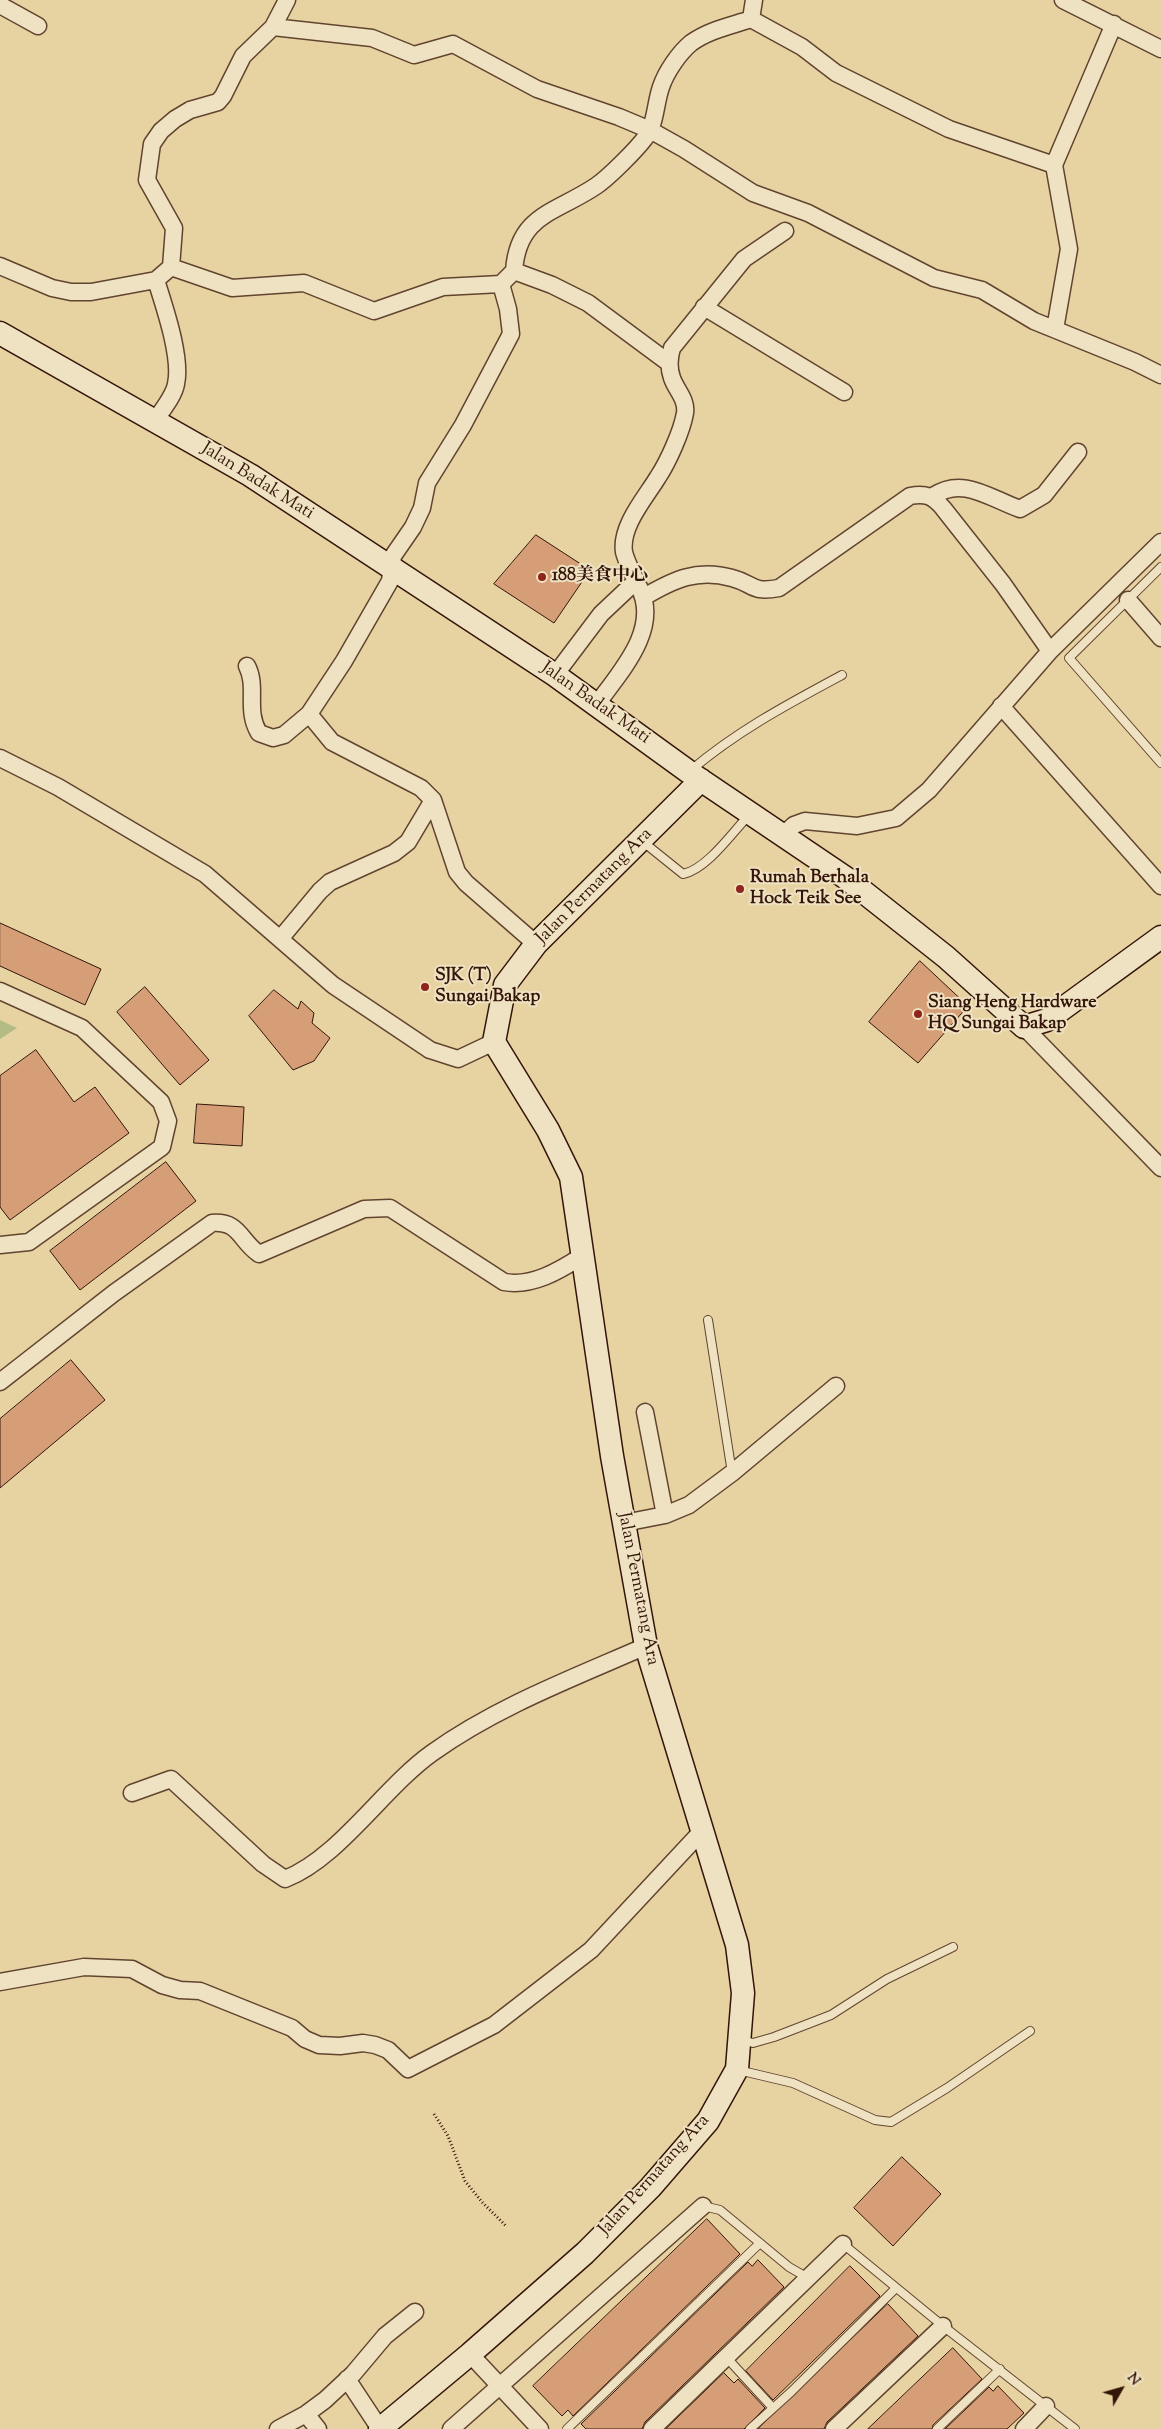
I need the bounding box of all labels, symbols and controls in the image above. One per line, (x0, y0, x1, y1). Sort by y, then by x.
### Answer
street label: Jalan Badak Mati (197, 439, 317, 525)
place label: 188美食中心 (552, 566, 648, 588)
marker: 188美食中心 (536, 571, 548, 583)
street label: Jalan Badak Mati (536, 658, 654, 750)
street label: Jalan Permatang Ara (532, 824, 658, 950)
place label: Rumah Berhala Hock Teik See (750, 868, 869, 911)
marker: Rumah Berhala Hock Teik See (734, 883, 746, 895)
place label: SJK (T) Sungai Bakap (435, 966, 540, 1009)
marker: SJK (T) Sungai Bakap (419, 981, 431, 993)
place label: Siang Heng Hardware HQ Sungai Bakap (928, 993, 1097, 1036)
marker: Siang Heng Hardware HQ Sungai Bakap (912, 1008, 924, 1020)
street label: Jalan Permatang Ara (612, 1511, 662, 1667)
street label: Jalan Permatang Ara (595, 2111, 715, 2241)
north arrow (1096, 2364, 1146, 2414)
text: N (1121, 2369, 1144, 2390)

